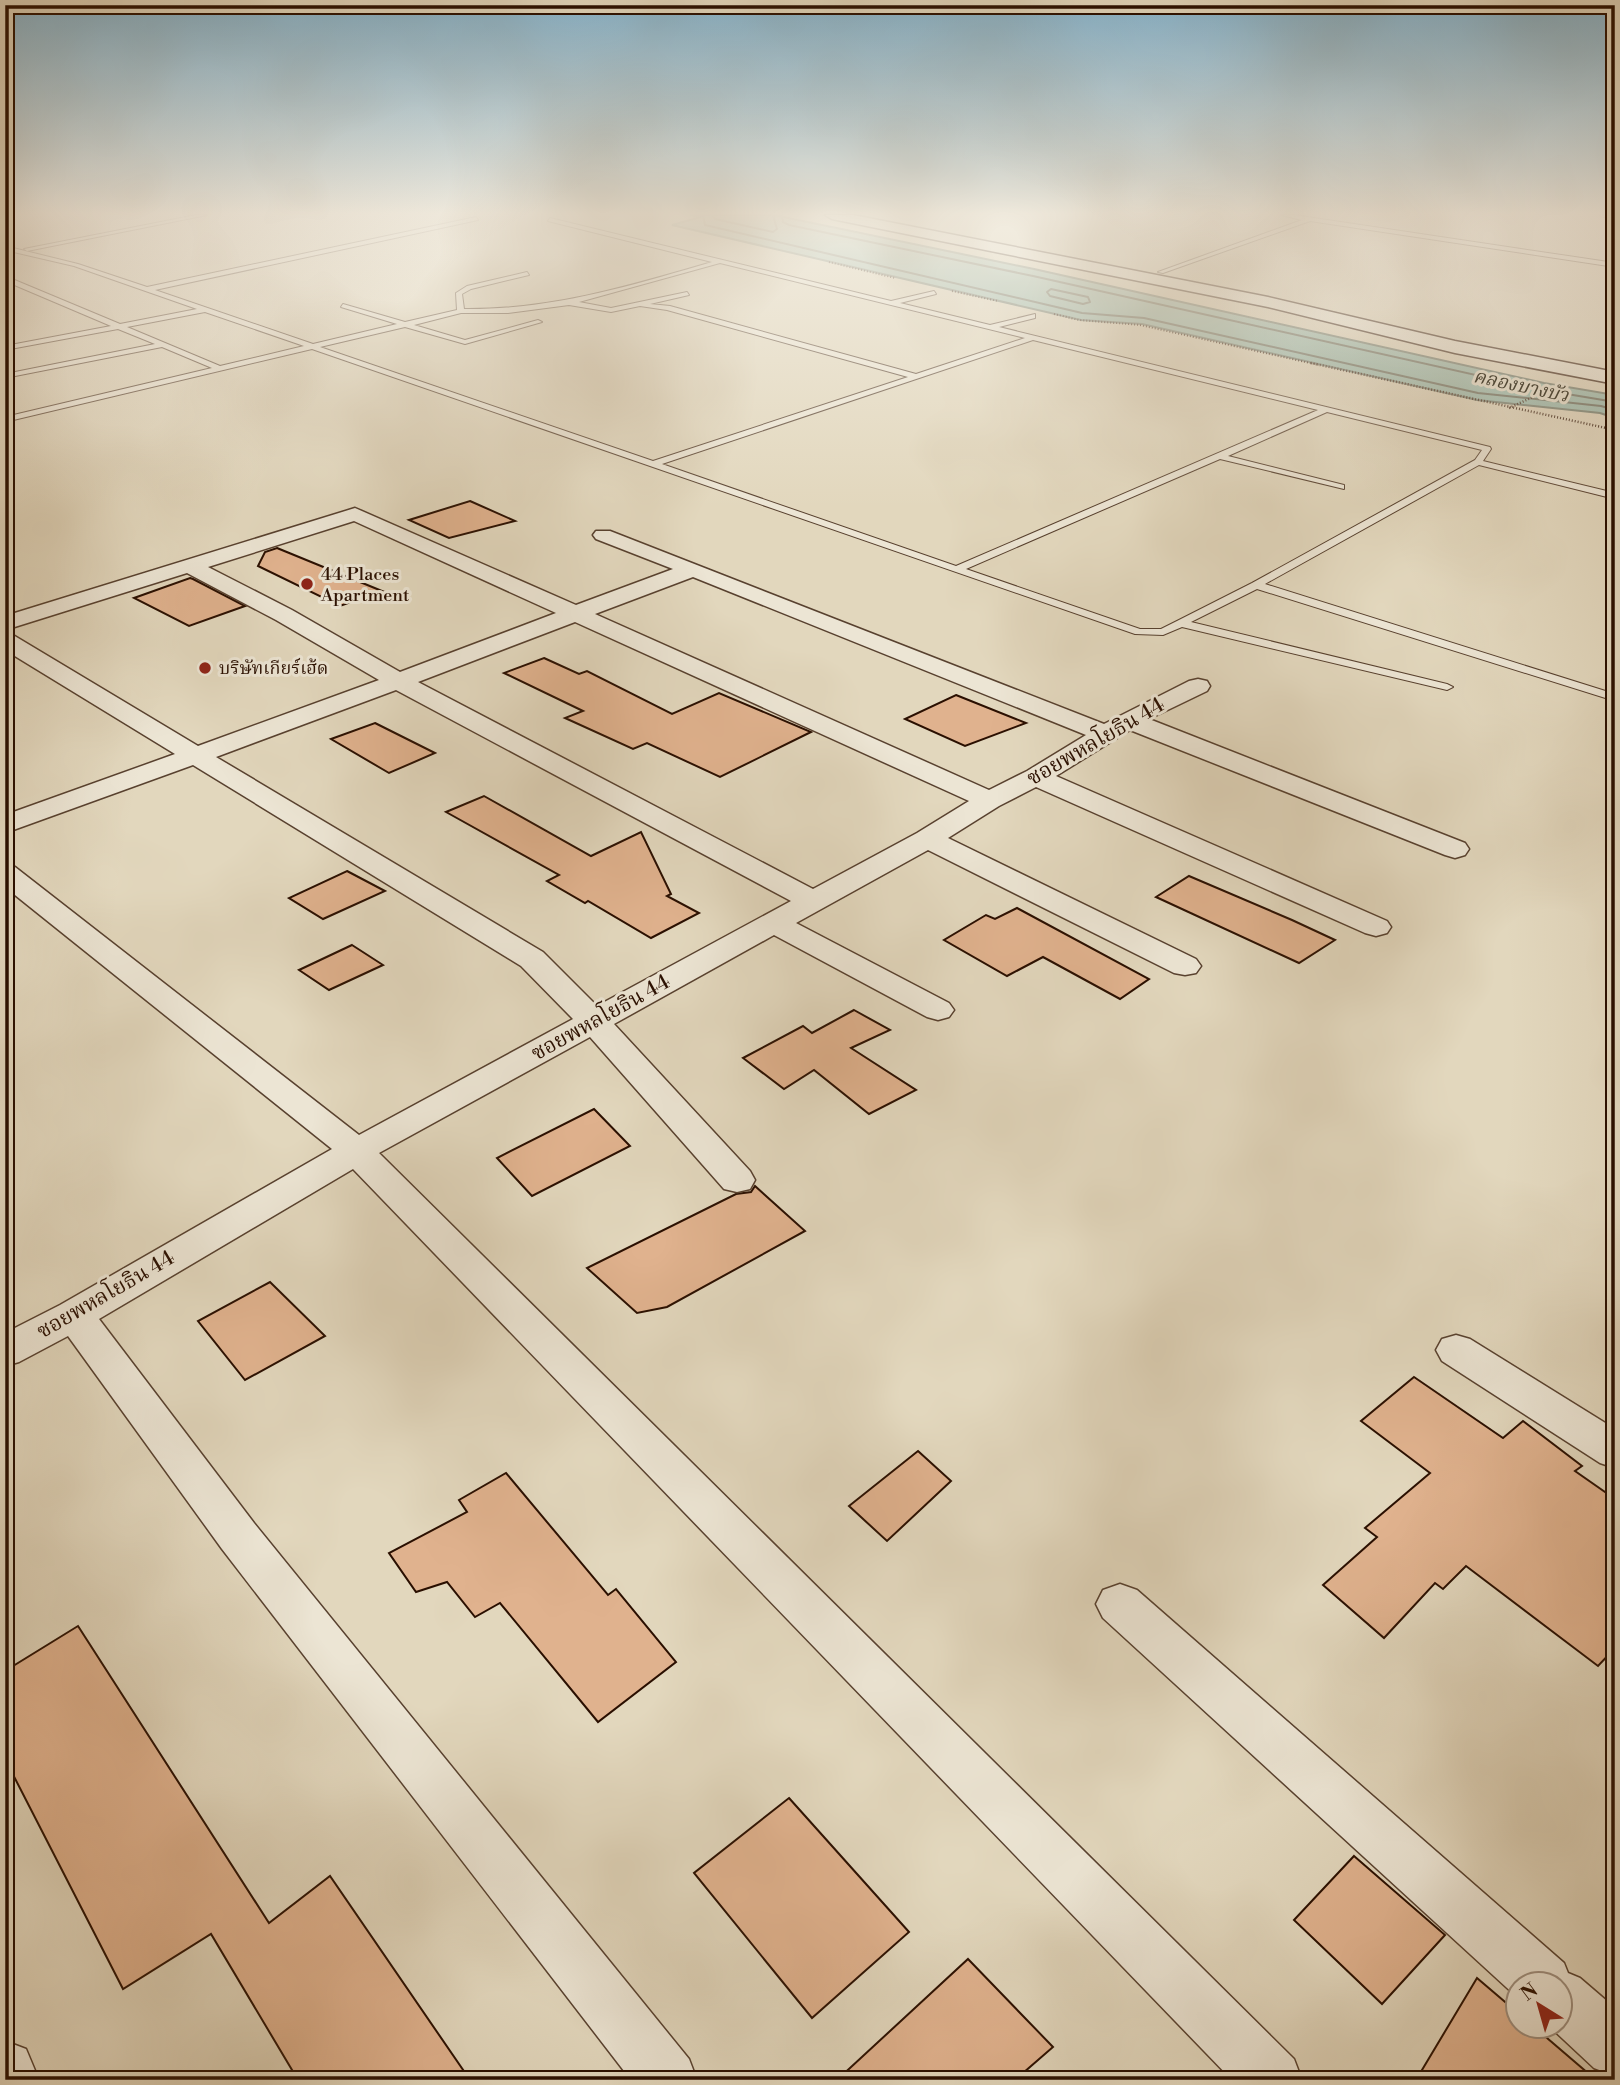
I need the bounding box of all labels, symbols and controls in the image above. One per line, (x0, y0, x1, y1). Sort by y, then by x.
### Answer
water label: คลองบางบัว (1471, 364, 1572, 408)
place label: 44 Places Apartment (320, 563, 410, 607)
marker: 44 Places Apartment (299, 576, 315, 592)
place label: บริษัทเกียร์เฮ้ด (219, 657, 328, 680)
marker: บริษัทเกียร์เฮ้ด (197, 660, 213, 676)
street label: ซอยพหลโยธิน 44 (1021, 690, 1169, 792)
street label: ซอยพหลโยธิน 44 (526, 967, 675, 1067)
street label: ซอยพหลโยธิน 44 (31, 1243, 179, 1345)
north arrow (1504, 1969, 1574, 2039)
text: N (1516, 1978, 1543, 2006)

